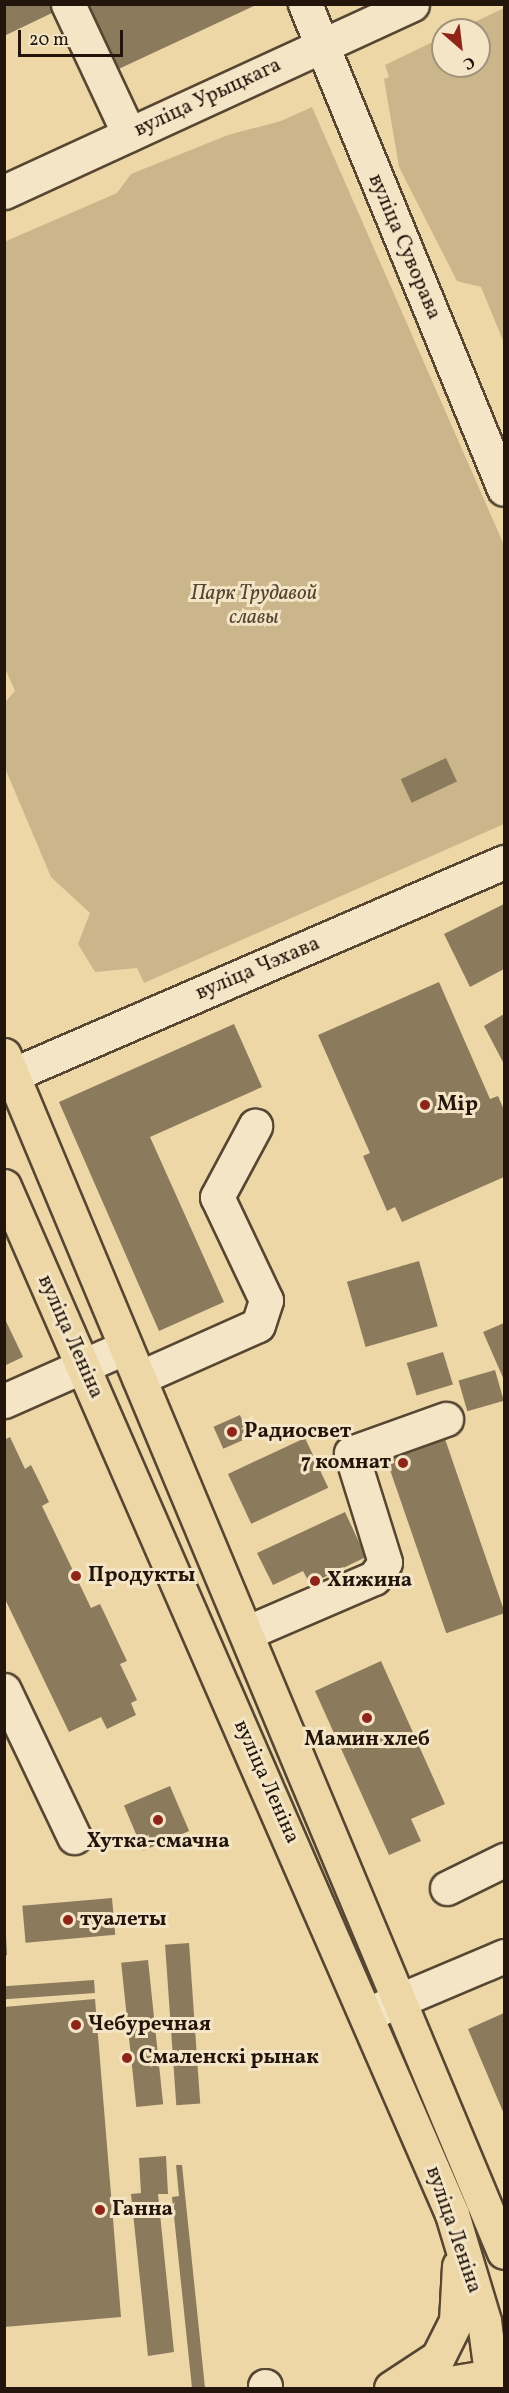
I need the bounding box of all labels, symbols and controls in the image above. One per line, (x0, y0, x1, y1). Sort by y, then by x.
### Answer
scale bar (21, 18, 126, 56)
north arrow (431, 18, 491, 78)
text: 20 m (29, 28, 69, 53)
text: С (459, 50, 478, 74)
street label: вуліца Урыцкага (130, 53, 286, 143)
street label: вуліца Суворава (362, 170, 446, 324)
park label: Парк Трудавой славы (191, 581, 317, 631)
street label: вуліца Чэхава (192, 932, 324, 1006)
place label: Мір (437, 1092, 478, 1118)
marker: Мір (418, 1098, 432, 1112)
street label: вуліца Леніна (32, 1271, 108, 1403)
place label: Радиосвет (244, 1419, 351, 1445)
marker: Радиосвет (225, 1425, 239, 1439)
place label: 7 комнат (301, 1450, 391, 1476)
marker: 7 комнат (396, 1456, 410, 1470)
place label: Продукты (88, 1563, 195, 1589)
place label: Хижина (327, 1568, 412, 1594)
marker: Продукты (69, 1569, 83, 1583)
marker: Хижина (308, 1574, 322, 1588)
marker: Мамин хлеб (360, 1711, 374, 1725)
street label: вуліца Леніна (228, 1716, 304, 1848)
place label: Мамин хлеб (304, 1727, 430, 1753)
marker: Хутка-смачна (151, 1813, 165, 1827)
place label: Хутка-смачна (86, 1829, 230, 1855)
place label: туалеты (80, 1907, 167, 1933)
marker: туалеты (61, 1913, 75, 1927)
place label: Чебуречная (88, 2012, 211, 2038)
marker: Чебуречная (69, 2018, 83, 2032)
place label: Смаленскі рынак (139, 2045, 319, 2071)
marker: Смаленскі рынак (120, 2051, 134, 2065)
street label: вуліца Леніна (420, 2163, 486, 2297)
place label: Ганна (112, 2197, 173, 2223)
marker: Ганна (93, 2203, 107, 2217)

